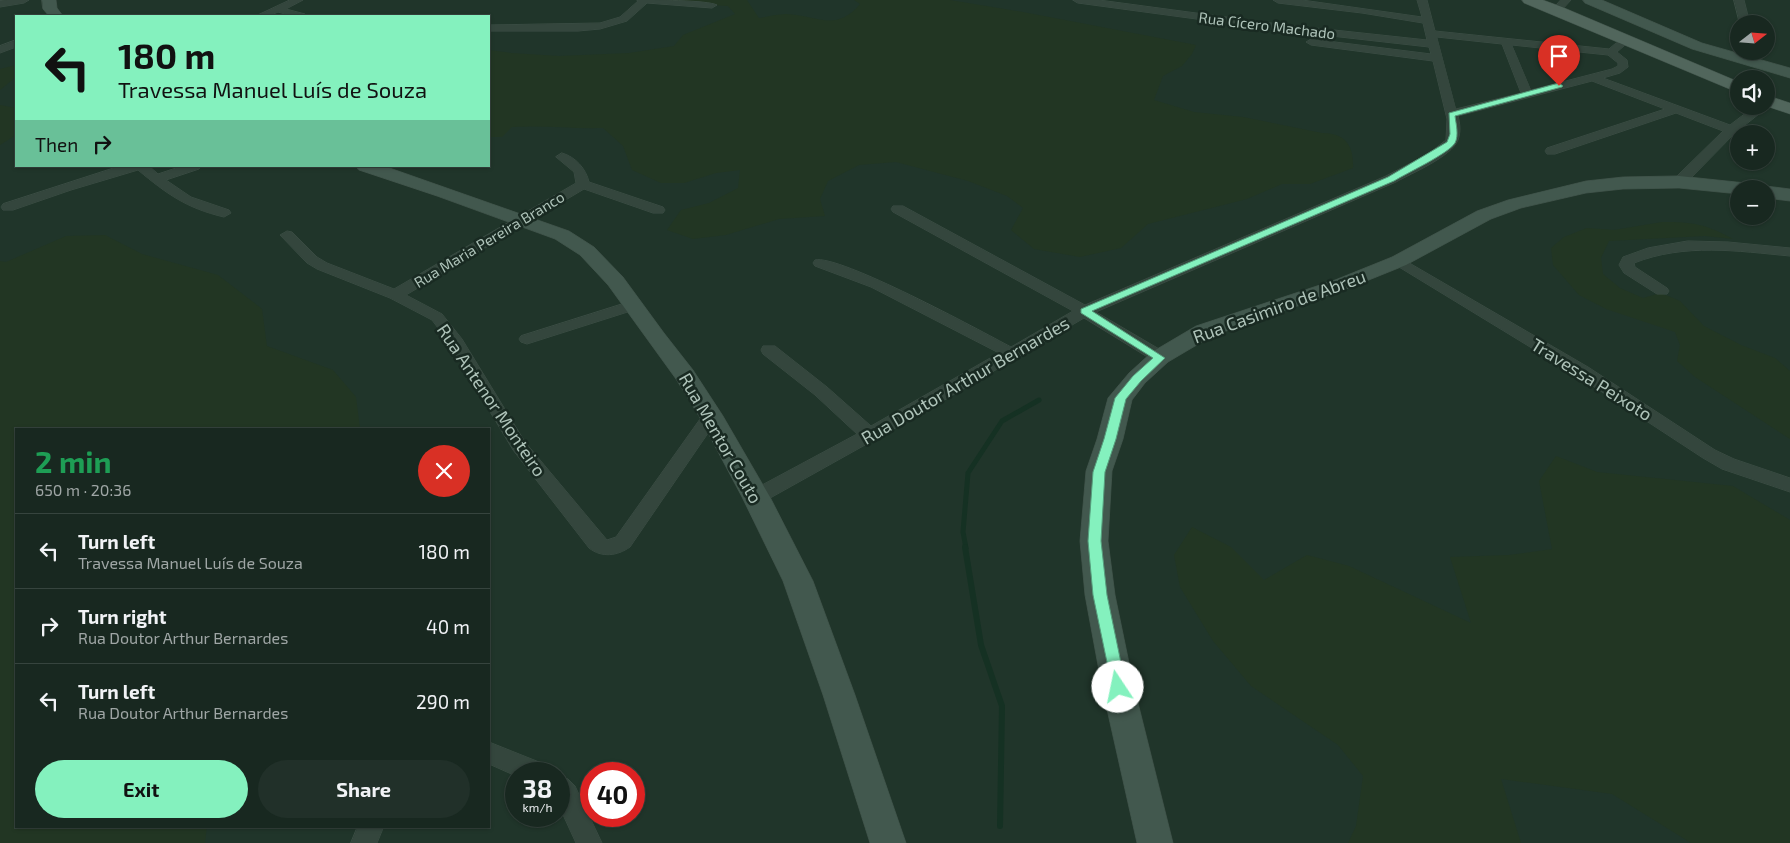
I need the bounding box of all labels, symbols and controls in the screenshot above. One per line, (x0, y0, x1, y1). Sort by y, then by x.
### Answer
street label: Rua Cícero Machado (1198, 8, 1336, 42)
north arrow (1730, 15, 1775, 60)
map controls (1730, 15, 1775, 225)
text: 180 m (118, 34, 215, 76)
icon: left (35, 35, 100, 100)
pin (1538, 35, 1580, 86)
icon: arrive (1545, 42, 1573, 70)
button: sound (1730, 70, 1775, 115)
text: Travessa Manuel Luís de Souza (118, 76, 427, 102)
button: + (1730, 125, 1775, 170)
icon: right (88, 130, 116, 158)
text: Then (35, 133, 78, 156)
button: − (1730, 180, 1775, 225)
street label: Rua Maria Pereira Branco (411, 187, 567, 291)
street label: Rua Casimiro de Abreu (1190, 264, 1368, 348)
street label: Rua Doutor Arthur Bernardes (857, 311, 1073, 449)
street label: Rua Antenor Monteiro (433, 320, 551, 480)
street label: Travessa Peixoto (1527, 333, 1657, 425)
street label: Rua Mentor Couto (675, 369, 767, 507)
text: 2 min (35, 443, 112, 479)
button: close (418, 445, 470, 497)
text: 650 m · 20:36 (35, 480, 131, 499)
text: Turn left (78, 530, 155, 553)
icon: left (35, 537, 63, 565)
text: 180 m (419, 540, 470, 563)
text: Travessa Manuel Luís de Souza (78, 553, 303, 572)
text: Turn right (78, 605, 166, 628)
icon: right (35, 612, 63, 640)
text: 40 m (426, 615, 470, 638)
text: Rua Doutor Arthur Bernardes (78, 628, 288, 647)
position arrow (1091, 660, 1143, 712)
text: Turn left (78, 680, 155, 703)
icon: left (35, 687, 63, 715)
text: 290 m (416, 690, 470, 713)
text: Rua Doutor Arthur Bernardes (78, 703, 288, 722)
button: Exit (35, 760, 248, 818)
button: Share (258, 760, 470, 818)
speed limit sign: 40 (580, 762, 645, 827)
text: 38 (523, 773, 552, 803)
text: km/h (523, 800, 552, 814)

